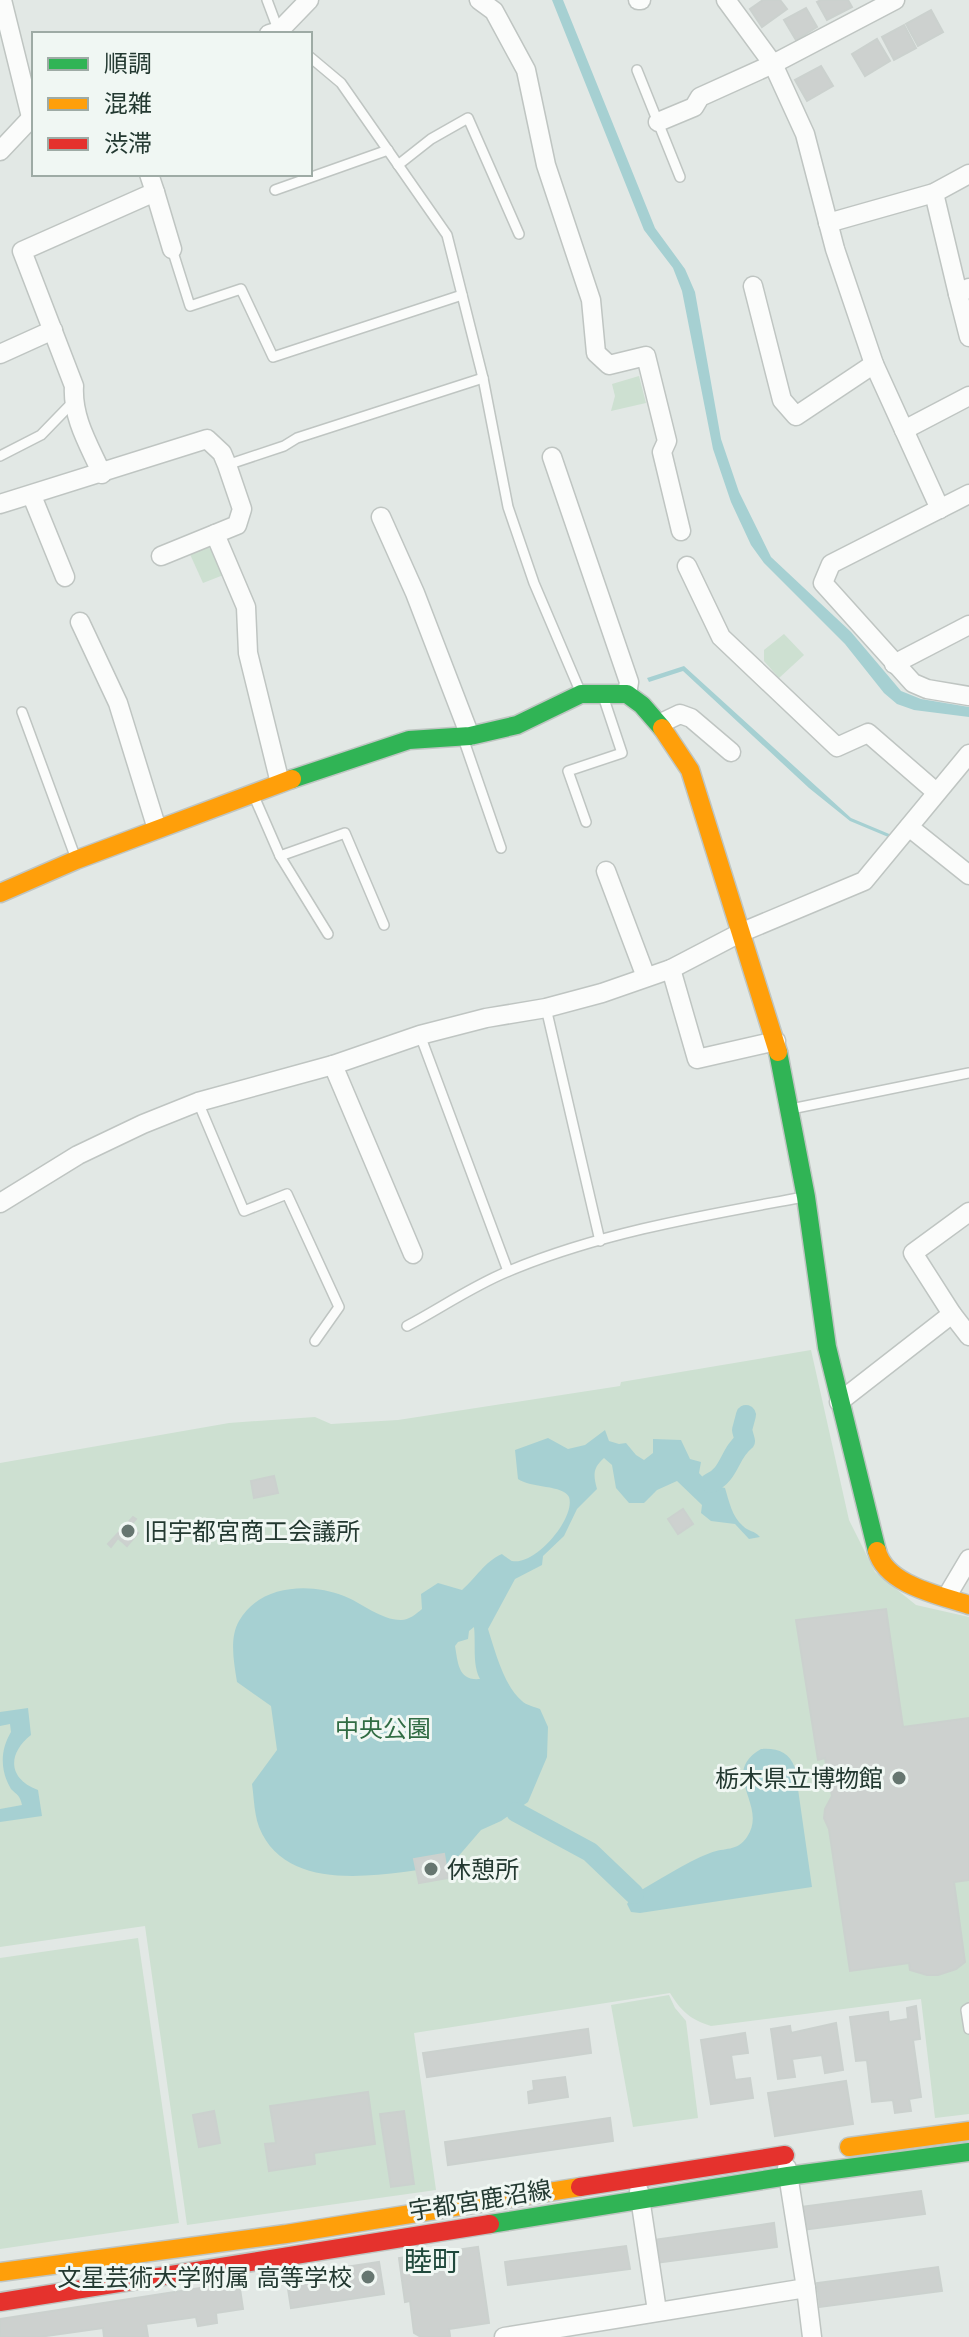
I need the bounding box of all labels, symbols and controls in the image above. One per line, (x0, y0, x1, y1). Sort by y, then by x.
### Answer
legend (32, 32, 312, 176)
text: 順調 (104, 49, 152, 78)
text: 混雑 (104, 89, 152, 118)
text: 渋滞 (104, 129, 152, 158)
place label: 旧宇都宮商工会議所 (144, 1517, 360, 1546)
marker: 旧宇都宮商工会議所 (119, 1522, 137, 1540)
park label: 中央公園 (335, 1714, 431, 1743)
place label: 栃木県立博物館 (715, 1764, 883, 1793)
marker: 栃木県立博物館 (890, 1769, 908, 1787)
place label: 休憩所 (447, 1855, 519, 1884)
marker: 休憩所 (422, 1860, 440, 1878)
street label: 宇都宮鹿沼線 (407, 2174, 553, 2226)
district label: 睦町 (404, 2244, 460, 2278)
place label: 文星芸術大学附属 高等学校 (57, 2263, 352, 2292)
marker: 文星芸術大学附属 高等学校 (359, 2268, 377, 2286)

